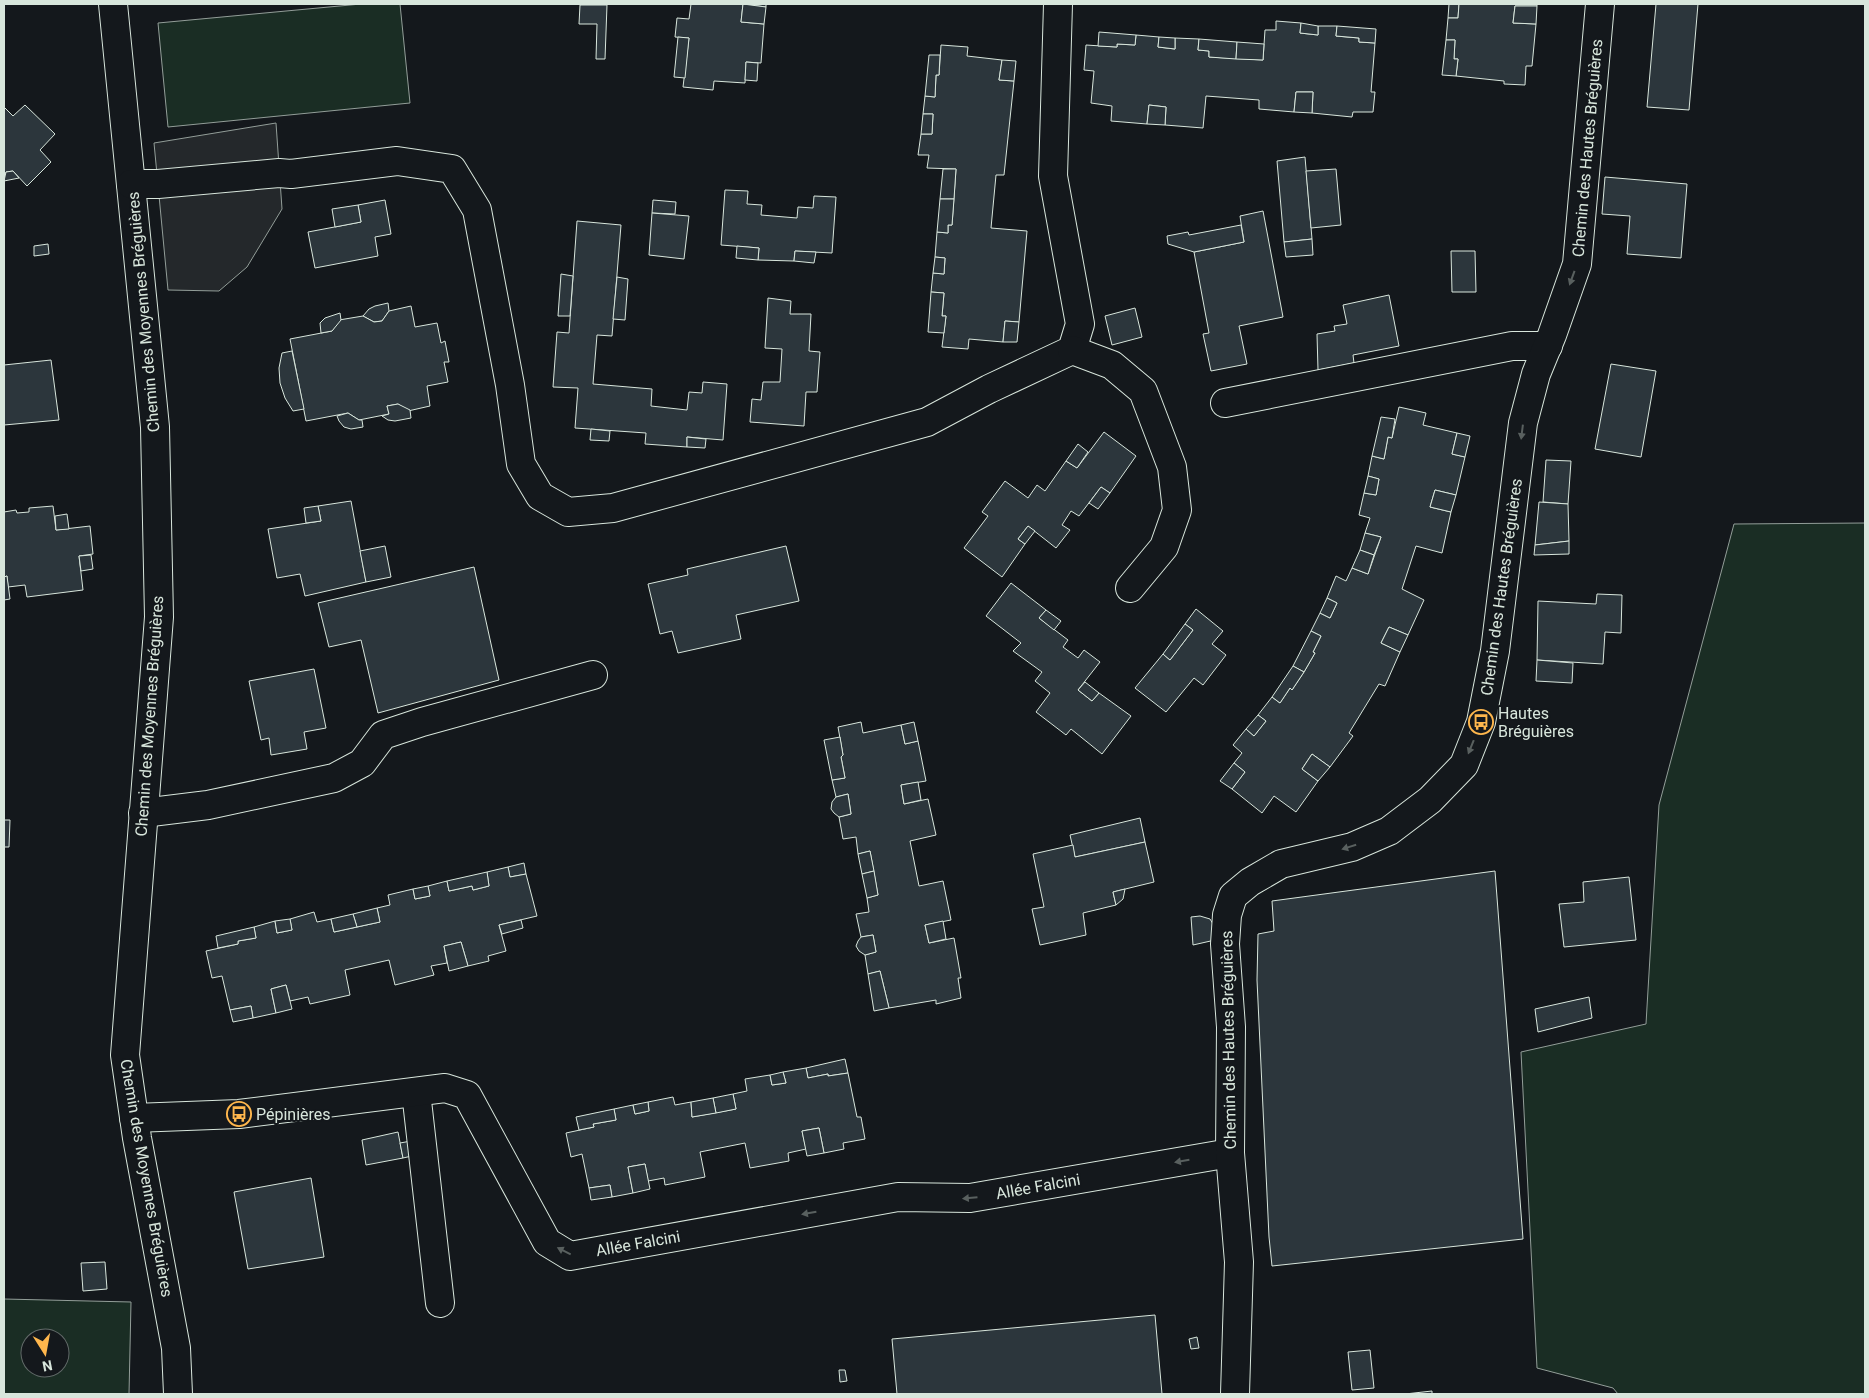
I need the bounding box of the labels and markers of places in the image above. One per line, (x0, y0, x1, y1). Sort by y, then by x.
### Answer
place label: Hautes Bréguières (1498, 704, 1574, 741)
bus stop icon: Hautes Bréguières (1468, 709, 1494, 735)
bus stop icon: Pépinières (226, 1101, 252, 1127)
place label: Pépinières (256, 1105, 331, 1124)

